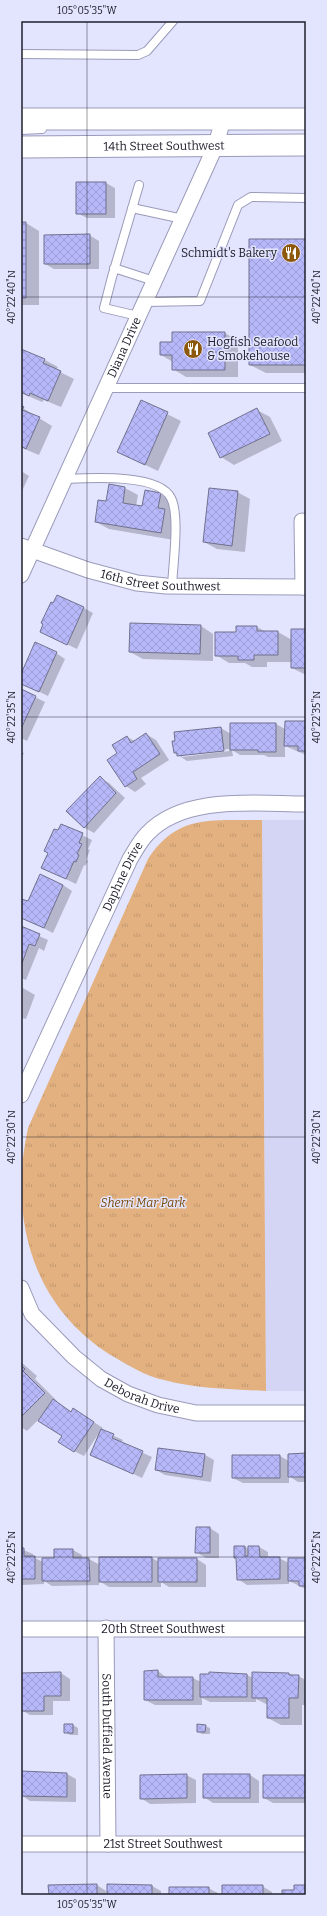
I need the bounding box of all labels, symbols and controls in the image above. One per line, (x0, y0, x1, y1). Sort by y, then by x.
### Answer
text: 105°05'35"W (57, 5, 117, 17)
street label: 14th Street Southwest (103, 139, 225, 153)
restaurant icon: Schmidt's Bakery (280, 242, 302, 264)
place label: Schmidt's Bakery (181, 246, 278, 260)
text: 40°22'40"N (6, 270, 18, 324)
text: 40°22'40"N (311, 270, 323, 324)
street label: Diana Drive (105, 315, 144, 380)
place label: Hogfish Seafood & Smokehouse (207, 335, 298, 363)
restaurant icon: Hogfish Seafood & Smokehouse (182, 338, 204, 360)
street label: 16th Street Southwest (99, 567, 221, 593)
text: 40°22'35"N (6, 691, 18, 743)
text: 40°22'35"N (311, 691, 323, 743)
street label: Daphne Drive (100, 839, 146, 914)
text: 40°22'30"N (6, 1110, 18, 1164)
text: 40°22'30"N (311, 1110, 323, 1164)
park label: Sherri Mar Park (100, 1196, 186, 1210)
street label: Deborah Drive (102, 1375, 181, 1416)
text: 40°22'25"N (6, 1531, 18, 1583)
text: 40°22'25"N (311, 1531, 323, 1583)
street label: 20th Street Southwest (101, 1622, 225, 1636)
street label: South Duffield Avenue (99, 1673, 115, 1799)
street label: 21st Street Southwest (103, 1837, 223, 1851)
text: 105°05'35"W (57, 1899, 117, 1911)

